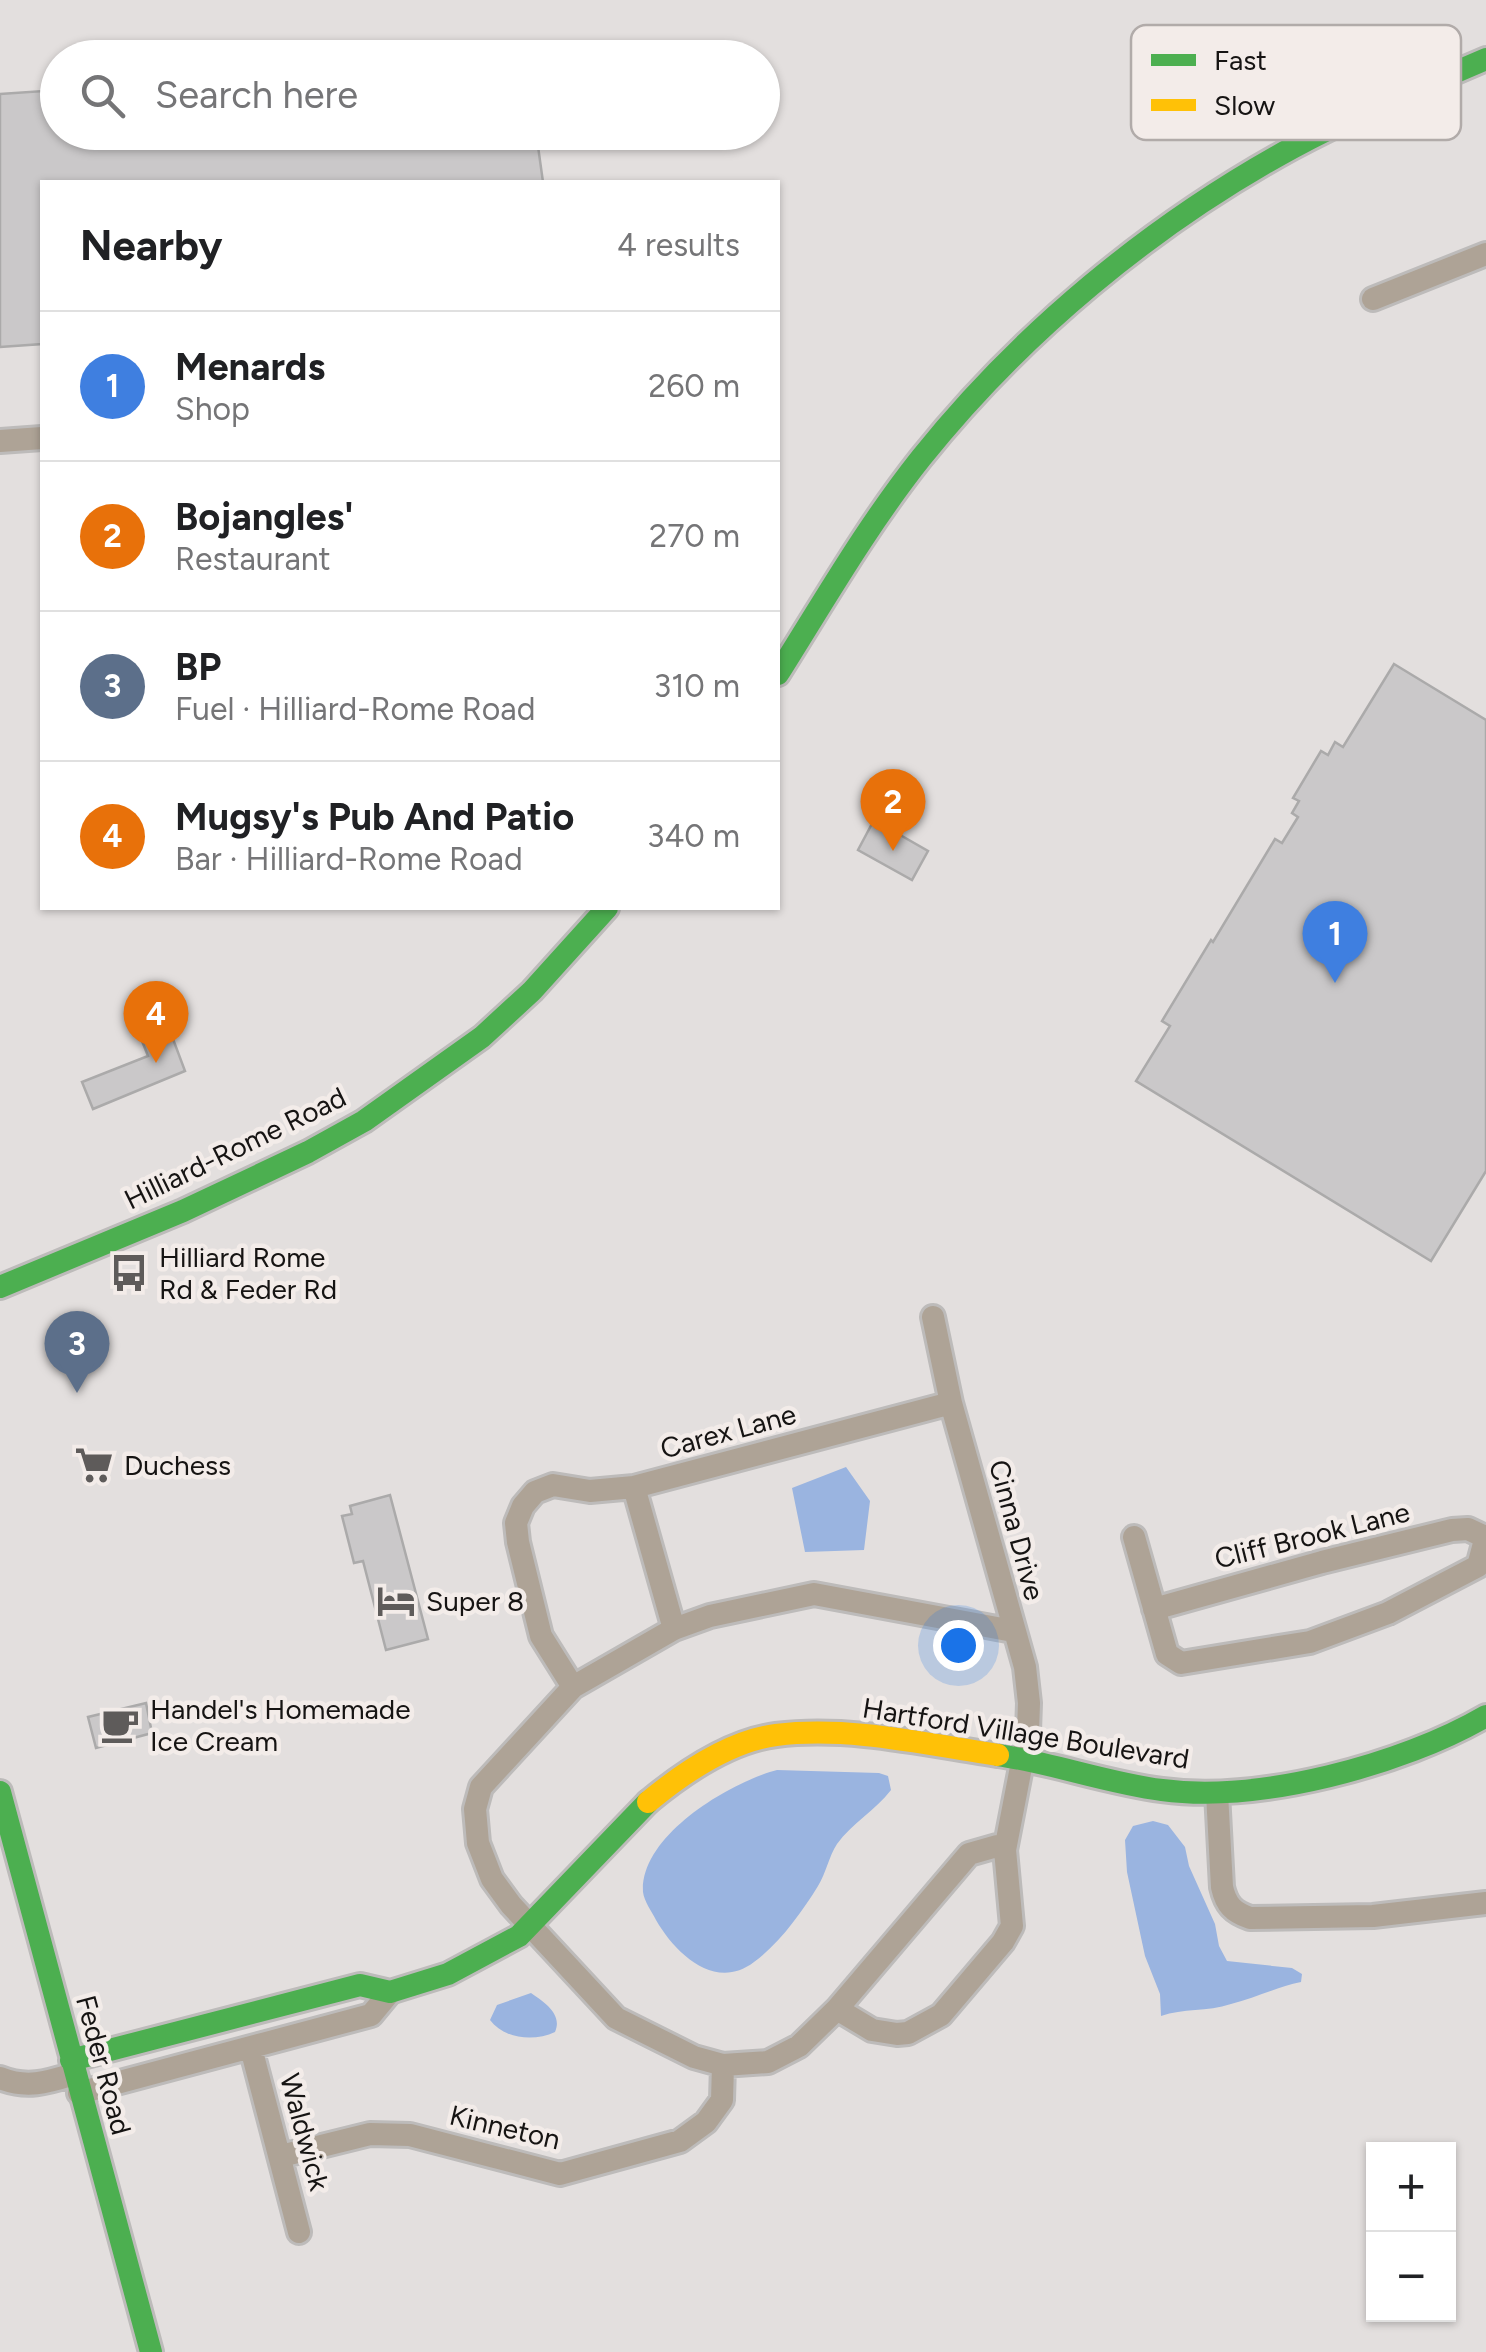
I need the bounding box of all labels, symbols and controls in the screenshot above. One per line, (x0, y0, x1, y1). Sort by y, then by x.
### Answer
legend (1131, 25, 1461, 140)
search box (40, 40, 780, 150)
text: Fast (1214, 43, 1267, 77)
icon: search (75, 68, 130, 123)
text: Search here (155, 72, 358, 118)
text: Slow (1214, 88, 1275, 122)
text: Nearby (80, 220, 222, 271)
text: 4 results (617, 226, 740, 264)
text: Menards (175, 344, 325, 390)
text: 1 (106, 367, 119, 405)
text: 260 m (648, 367, 740, 405)
text: Shop (175, 390, 250, 428)
text: Bojangles' (175, 494, 354, 540)
text: 2 (103, 517, 122, 555)
text: 270 m (649, 517, 740, 555)
text: Restaurant (175, 540, 331, 578)
text: BP (175, 644, 221, 690)
text: 3 (104, 667, 121, 705)
text: 310 m (654, 667, 740, 705)
text: Fuel · Hilliard-Rome Road (175, 690, 535, 728)
pin: 2 (860, 768, 926, 851)
text: Mugsy's Pub And Patio (175, 794, 574, 840)
text: 4 (102, 817, 123, 855)
text: 340 m (647, 817, 740, 855)
text: Bar · Hilliard-Rome Road (175, 840, 523, 878)
pin: 1 (1302, 900, 1368, 983)
pin: 4 (124, 980, 188, 1063)
street label: Hilliard-Rome Road (119, 1080, 351, 1216)
place label: Hilliard Rome Rd & Feder Rd (159, 1240, 337, 1306)
bus stop icon: Hilliard Rome Rd & Feder Rd (108, 1252, 150, 1294)
pin: 3 (44, 1310, 110, 1393)
street label: Carex Lane (656, 1397, 800, 1465)
supermarket icon: Duchess (73, 1444, 115, 1486)
place label: Duchess (124, 1448, 231, 1482)
street label: Cinna Drive (982, 1456, 1052, 1604)
street label: Cliff Brook Lane (1211, 1494, 1413, 1576)
hotel icon: Super 8 (375, 1580, 417, 1622)
place label: Super 8 (426, 1584, 524, 1618)
your location (933, 1620, 984, 1671)
street label: Hartford Village Boulevard (860, 1690, 1192, 1776)
place label: Handel's Homemade Ice Cream (150, 1692, 411, 1758)
cafe icon: Handel's Homemade Ice Cream (99, 1704, 141, 1746)
street label: Feder Road (69, 1992, 139, 2138)
street label: Waldwick (273, 2070, 337, 2195)
street label: Kinneton (446, 2098, 564, 2156)
map controls (1366, 2142, 1456, 2322)
button: + (1366, 2142, 1456, 2232)
button: − (1366, 2232, 1456, 2322)

